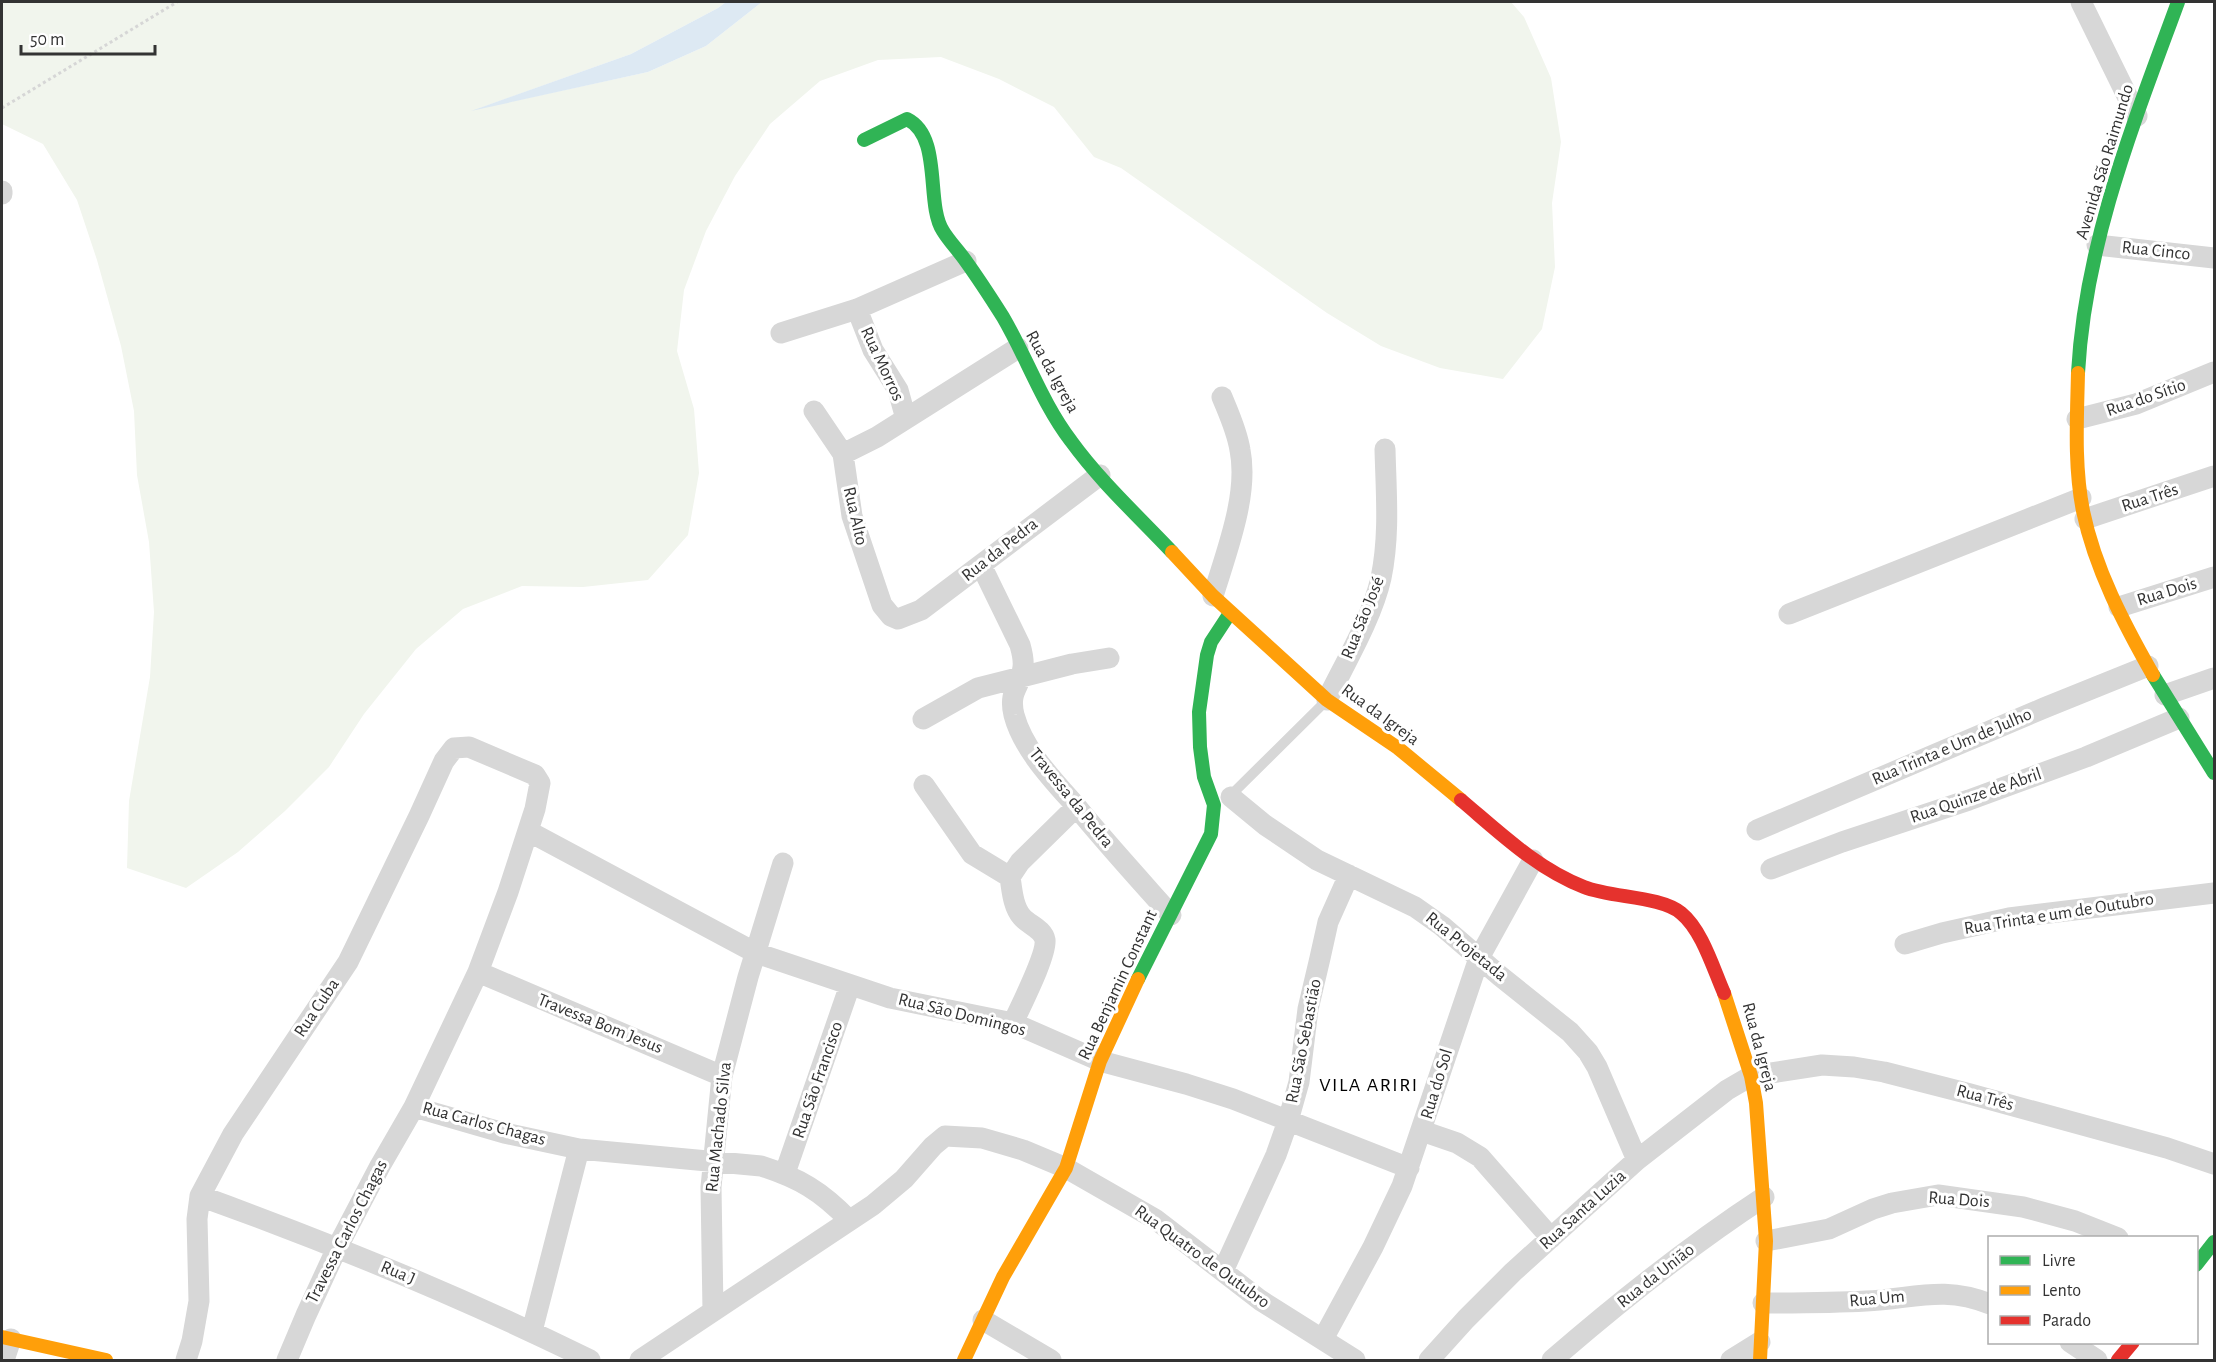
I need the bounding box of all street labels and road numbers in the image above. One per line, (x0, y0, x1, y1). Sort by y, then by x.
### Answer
street label: Avenida São Raimundo (2073, 82, 2137, 242)
street label: Rua Cinco (2121, 238, 2191, 264)
street label: Rua Morros (857, 324, 907, 404)
street label: Rua da Igreja (1022, 328, 1082, 416)
street label: Rua do Sítio (2104, 376, 2188, 420)
street label: Rua Três (2119, 480, 2181, 516)
street label: Rua Alto (840, 485, 870, 547)
street label: Rua da Pedra (959, 515, 1041, 585)
street label: Rua São José (1338, 574, 1388, 662)
street label: Rua Dois (2135, 574, 2199, 610)
street label: Rua da Igreja (1338, 681, 1422, 749)
street label: Rua Trinta e Um de Julho (1869, 705, 2035, 789)
street label: Travessa da Pedra (1025, 745, 1117, 851)
street label: Rua Quinze de Abril (1908, 765, 2044, 827)
street label: Rua Trinta e um de Outubro (1963, 890, 2155, 938)
street label: Rua Benjamin Constant (1075, 907, 1161, 1063)
street label: Rua Projetada (1422, 909, 1510, 985)
street label: Rua Cuba (291, 976, 343, 1040)
street label: Rua São Sebastião (1283, 977, 1325, 1105)
street label: Rua São Domingos (896, 990, 1028, 1040)
street label: Travessa Bom Jesus (535, 991, 665, 1057)
street label: Rua da Igreja (1739, 1001, 1779, 1093)
street label: Rua São Francisco (790, 1019, 846, 1141)
street label: Rua do Sol (1418, 1047, 1456, 1121)
street label: Rua Machado Silva (703, 1061, 735, 1193)
street label: Rua Três (1954, 1082, 2016, 1114)
street label: Rua Carlos Chagas (420, 1099, 548, 1149)
street label: Travessa Carlos Chagas (303, 1157, 391, 1307)
street label: Rua Santa Luzia (1536, 1167, 1630, 1253)
street label: Rua Dois (1928, 1189, 1990, 1211)
street label: Rua Quatro de Outubro (1131, 1202, 1273, 1312)
street label: Rua da União (1614, 1240, 1698, 1312)
street label: Rua J (378, 1258, 418, 1288)
street label: Rua Um (1849, 1288, 1905, 1310)

